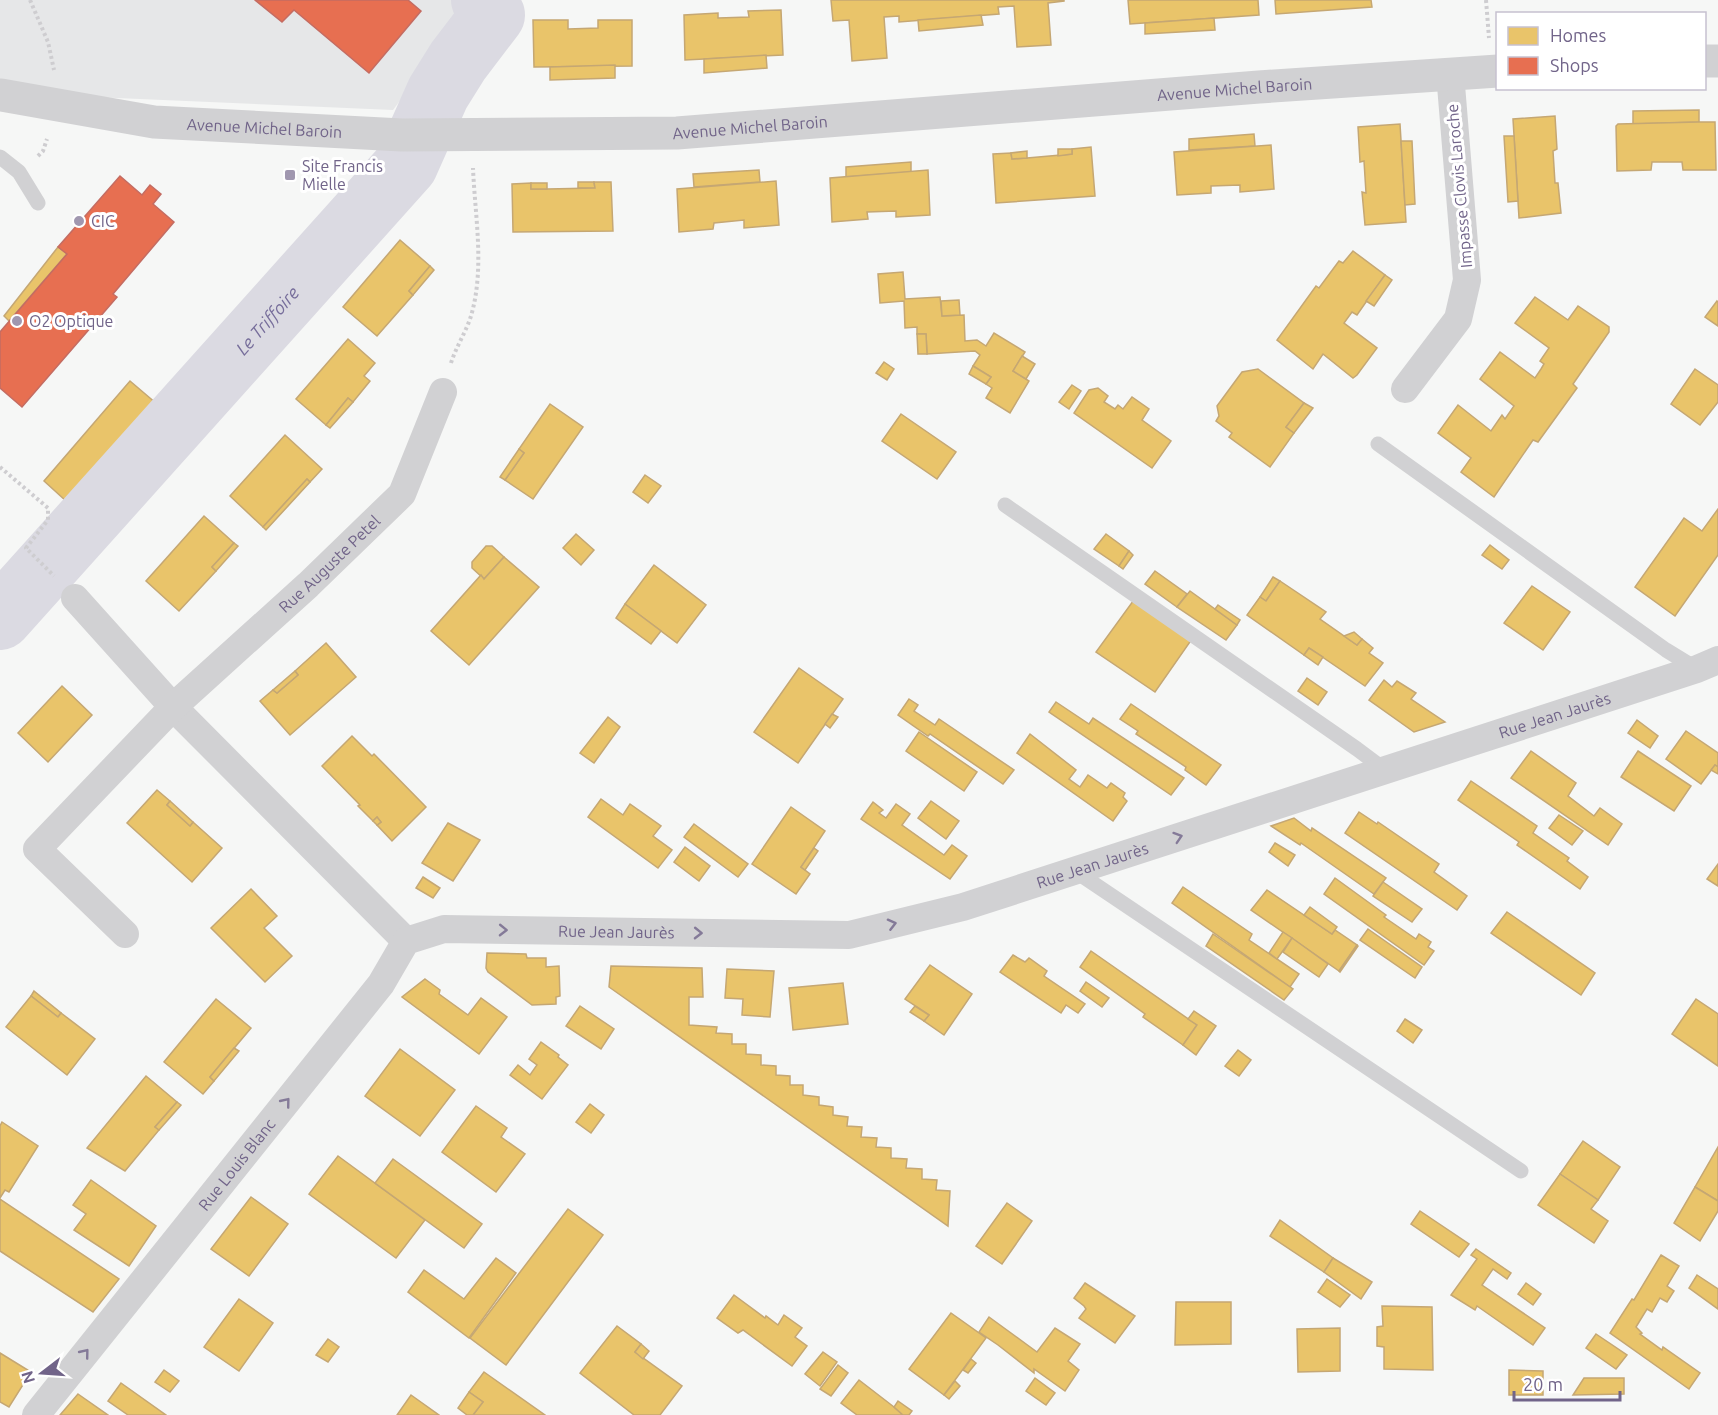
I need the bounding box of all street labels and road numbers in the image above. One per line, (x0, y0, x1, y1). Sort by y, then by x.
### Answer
street label: Avenue Michel Baroin (1156, 74, 1313, 104)
street label: Impasse Clovis Laroche (1443, 103, 1475, 269)
street label: Avenue Michel Baroin (672, 112, 828, 142)
street label: Avenue Michel Baroin (186, 115, 343, 141)
street label: Rue Auguste Petel (275, 511, 384, 616)
street label: Rue Jean Jaurès (1496, 689, 1613, 742)
street label: Rue Jean Jaurès (1034, 839, 1151, 892)
street label: Rue Jean Jaurès (558, 922, 675, 941)
street label: Rue Louis Blanc (195, 1115, 279, 1214)

